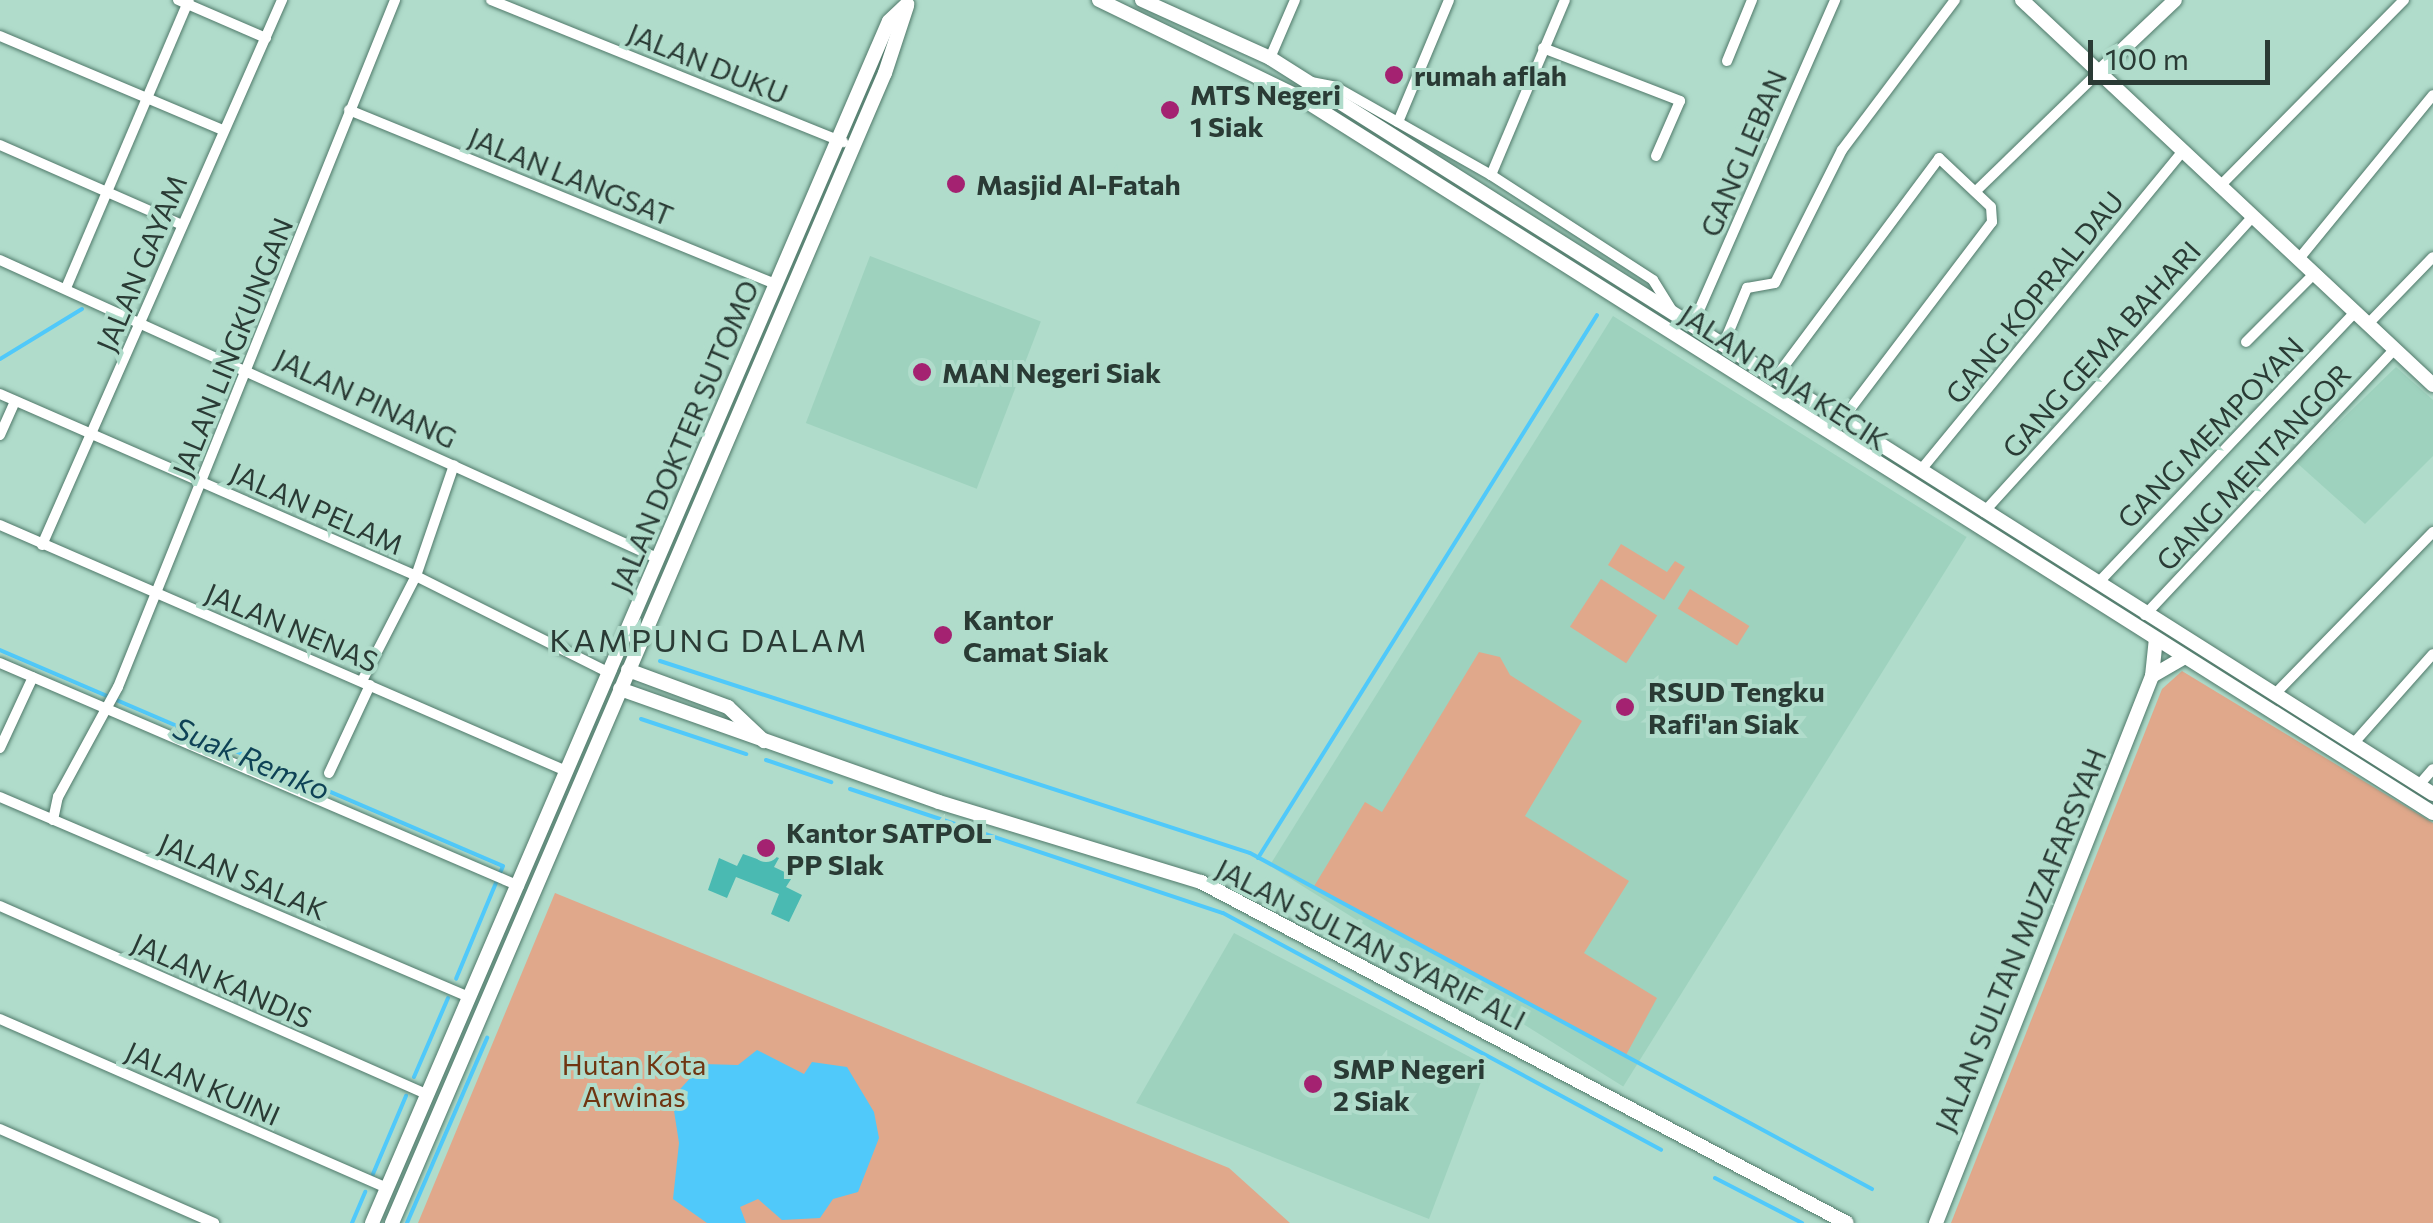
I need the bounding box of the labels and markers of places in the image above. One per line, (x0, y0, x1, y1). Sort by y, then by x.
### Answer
place label: rumah aflah (1414, 58, 1567, 92)
marker: rumah aflah (1383, 64, 1405, 86)
place label: MTS Negeri 1 Siak (1190, 77, 1341, 143)
marker: MTS Negeri 1 Siak (1159, 99, 1181, 121)
place label: Masjid Al-Fatah (976, 167, 1181, 201)
marker: Masjid Al-Fatah (945, 173, 967, 195)
place label: MAN Negeri Siak (942, 355, 1161, 389)
marker: MAN Negeri Siak (911, 361, 933, 383)
place label: Kantor Camat Siak (963, 602, 1109, 668)
marker: Kantor Camat Siak (932, 624, 954, 646)
place label: RSUD Tengku Rafi'an Siak (1648, 674, 1825, 740)
marker: RSUD Tengku Rafi'an Siak (1612, 694, 1638, 720)
place label: Kantor SATPOL PP SIak (786, 815, 992, 881)
marker: Kantor SATPOL PP SIak (755, 837, 777, 859)
place label: SMP Negeri 2 Siak (1333, 1051, 1485, 1117)
marker: SMP Negeri 2 Siak (1302, 1073, 1324, 1095)

